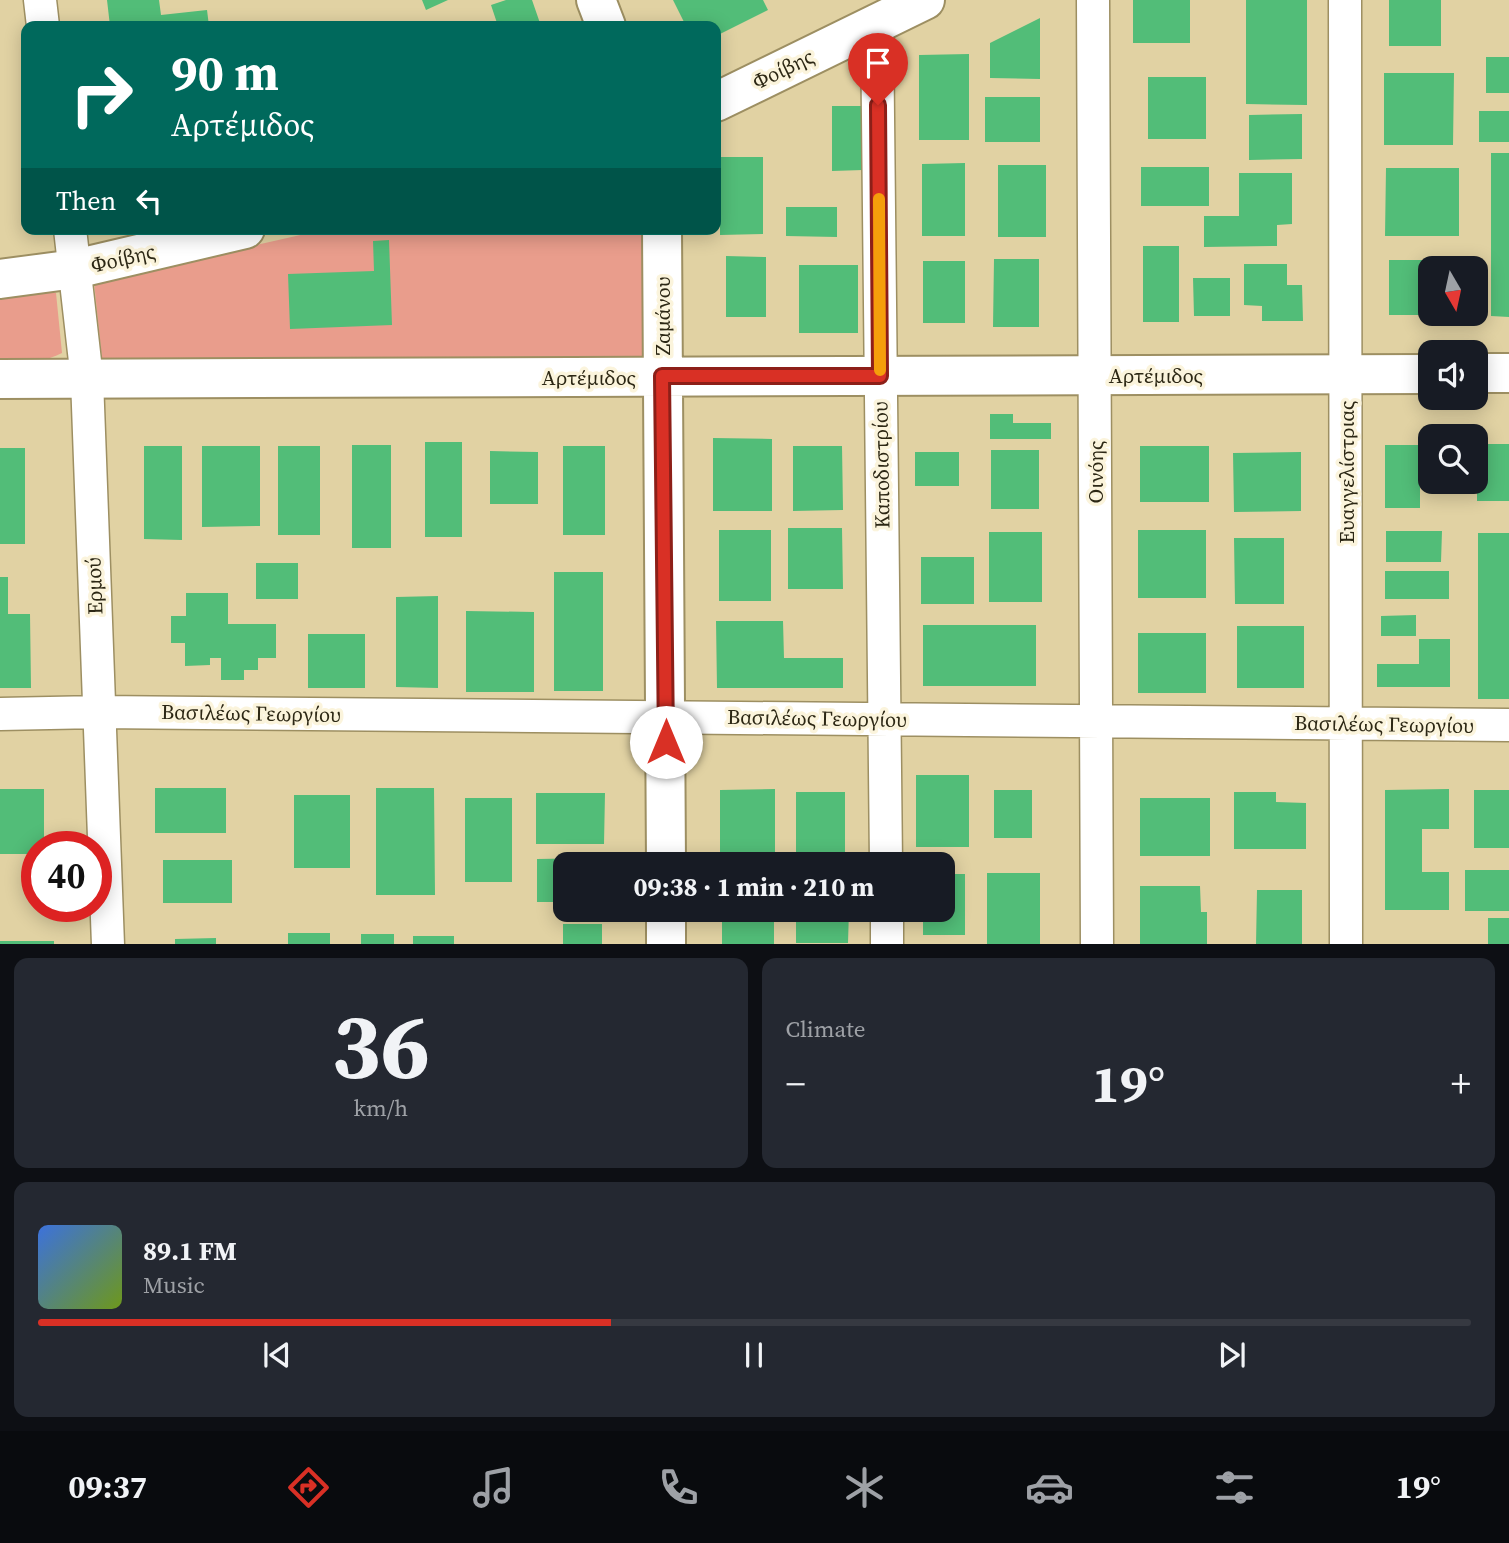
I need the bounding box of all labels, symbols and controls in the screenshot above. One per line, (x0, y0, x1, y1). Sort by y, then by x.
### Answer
pin (848, 33, 908, 105)
text: 90 m (171, 39, 279, 106)
street label: Φοίβης (747, 42, 819, 96)
icon: arrive (859, 44, 897, 82)
icon: right (56, 49, 147, 140)
text: Αρτέμιδος (171, 103, 315, 147)
icon: left (130, 182, 168, 220)
text: Then (56, 183, 116, 219)
street label: Φοίβης (88, 237, 158, 279)
north arrow (1418, 256, 1488, 326)
map controls (1418, 256, 1488, 494)
street label: Ζαμάνου (648, 277, 677, 355)
button: sound (1418, 340, 1488, 410)
street label: Αρτέμιδος (1109, 361, 1203, 390)
street label: Αρτέμιδος (542, 363, 636, 392)
street label: Ευαγγελίστριας (1332, 400, 1361, 544)
street label: Καποδιστρίου (865, 401, 897, 529)
button: search (1418, 424, 1488, 494)
street label: Οινόης (1081, 440, 1110, 504)
street label: Ερμού (79, 557, 109, 615)
street label: Βασιλέως Γεωργίου (161, 697, 341, 729)
street label: Βασιλέως Γεωργίου (727, 702, 907, 734)
position arrow (629, 705, 703, 779)
street label: Βασιλέως Γεωργίου (1294, 708, 1474, 740)
speed limit sign: 40 (21, 831, 112, 922)
text: 09:38 · 1 min · 210 m (634, 869, 874, 905)
text: 36 (331, 984, 430, 1108)
text: Climate (786, 1013, 865, 1045)
text: 19° (1092, 1048, 1165, 1119)
text: − (786, 1058, 806, 1110)
text: + (1451, 1058, 1471, 1110)
text: km/h (353, 1092, 408, 1124)
text: 89.1 FM (143, 1233, 237, 1269)
text: Music (143, 1269, 205, 1301)
icon: previous (258, 1336, 296, 1374)
icon: pause (735, 1336, 773, 1374)
icon: next (1213, 1336, 1251, 1374)
icon: directions (284, 1463, 333, 1512)
icon: music (469, 1463, 518, 1512)
icon: phone (654, 1463, 703, 1512)
icon: climate (840, 1463, 889, 1512)
icon: car (1025, 1463, 1074, 1512)
icon: filters (1210, 1463, 1259, 1512)
text: 09:37 (68, 1465, 147, 1509)
text: 19° (1396, 1465, 1441, 1509)

